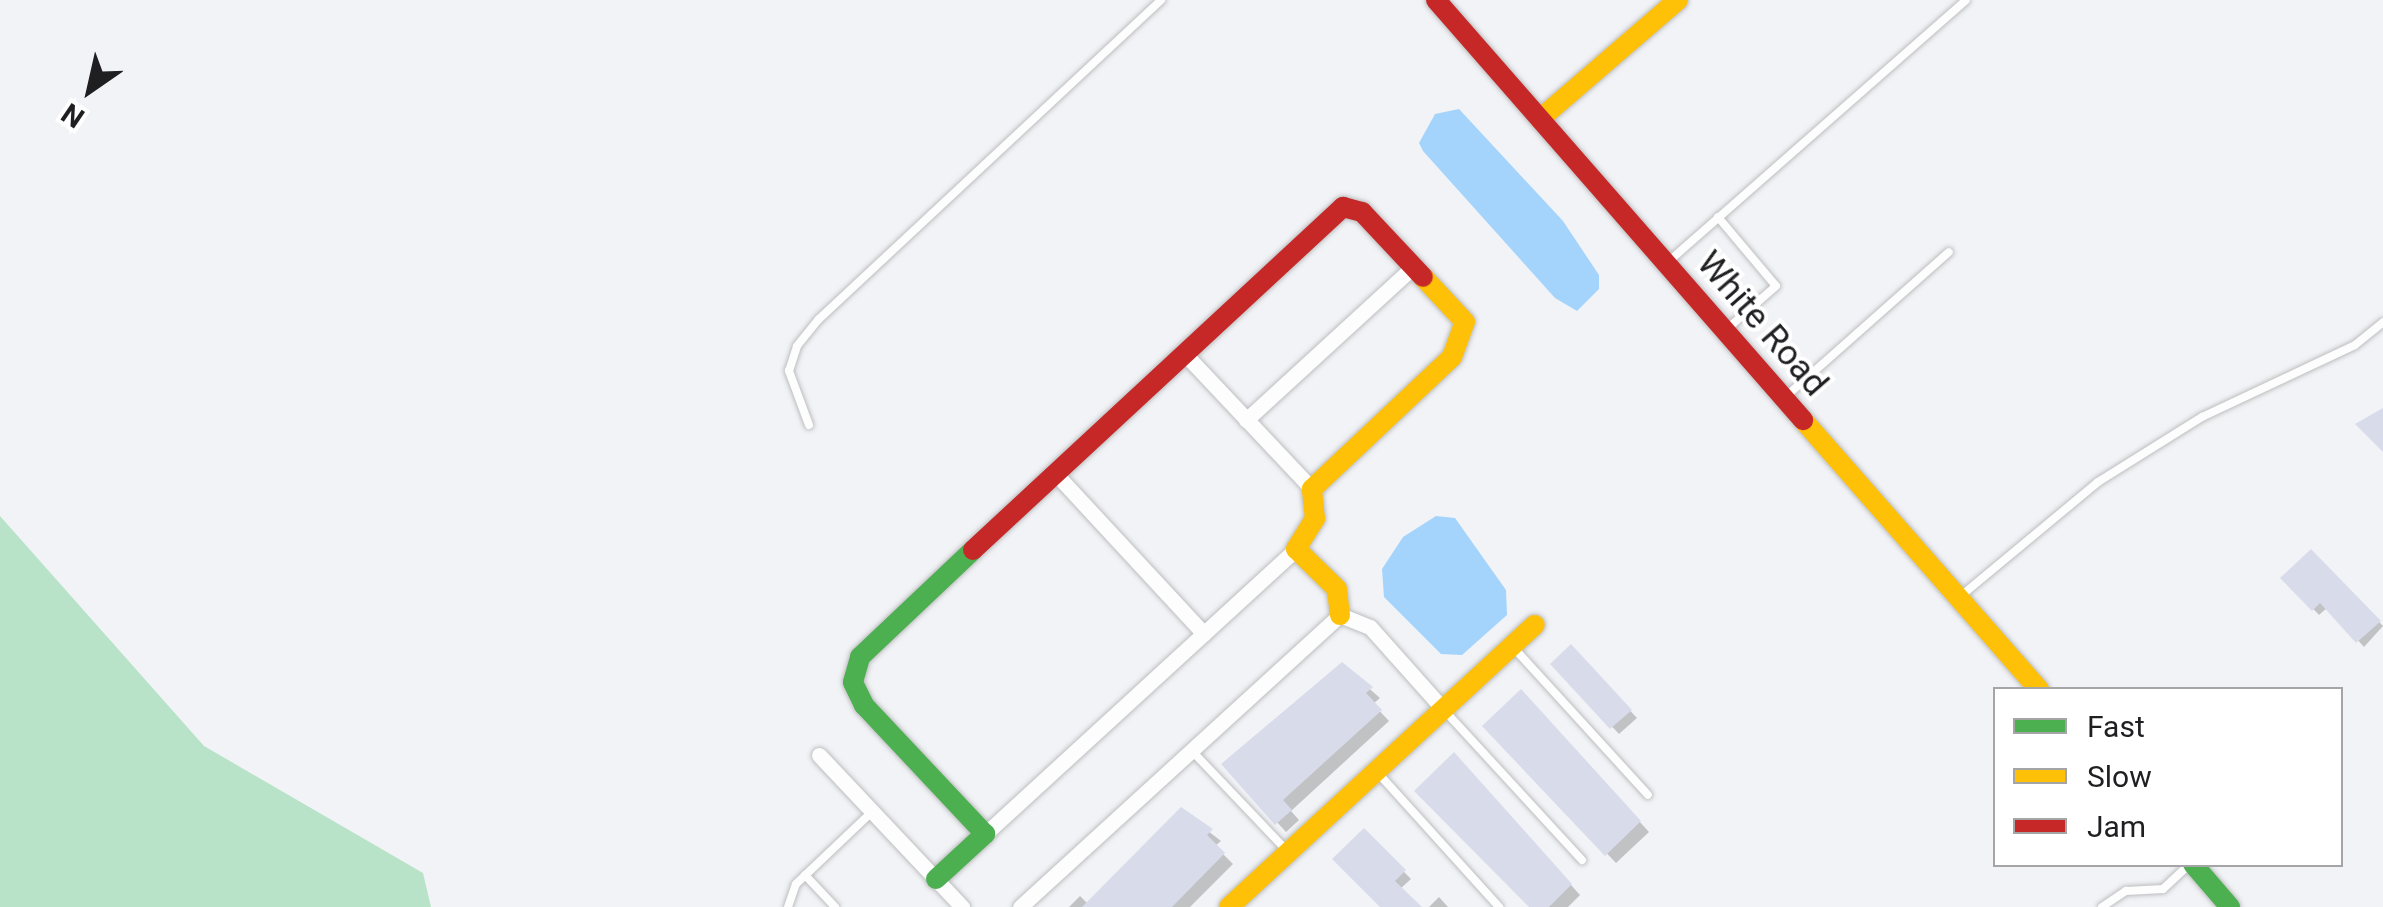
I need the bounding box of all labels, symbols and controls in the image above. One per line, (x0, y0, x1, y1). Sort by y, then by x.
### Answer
north arrow (40, 40, 140, 140)
text: N (56, 96, 90, 134)
street label: White Road (1688, 243, 1836, 405)
legend (1993, 687, 2343, 867)
text: Fast (2087, 709, 2145, 744)
text: Slow (2087, 759, 2152, 794)
text: Jam (2087, 809, 2146, 844)

